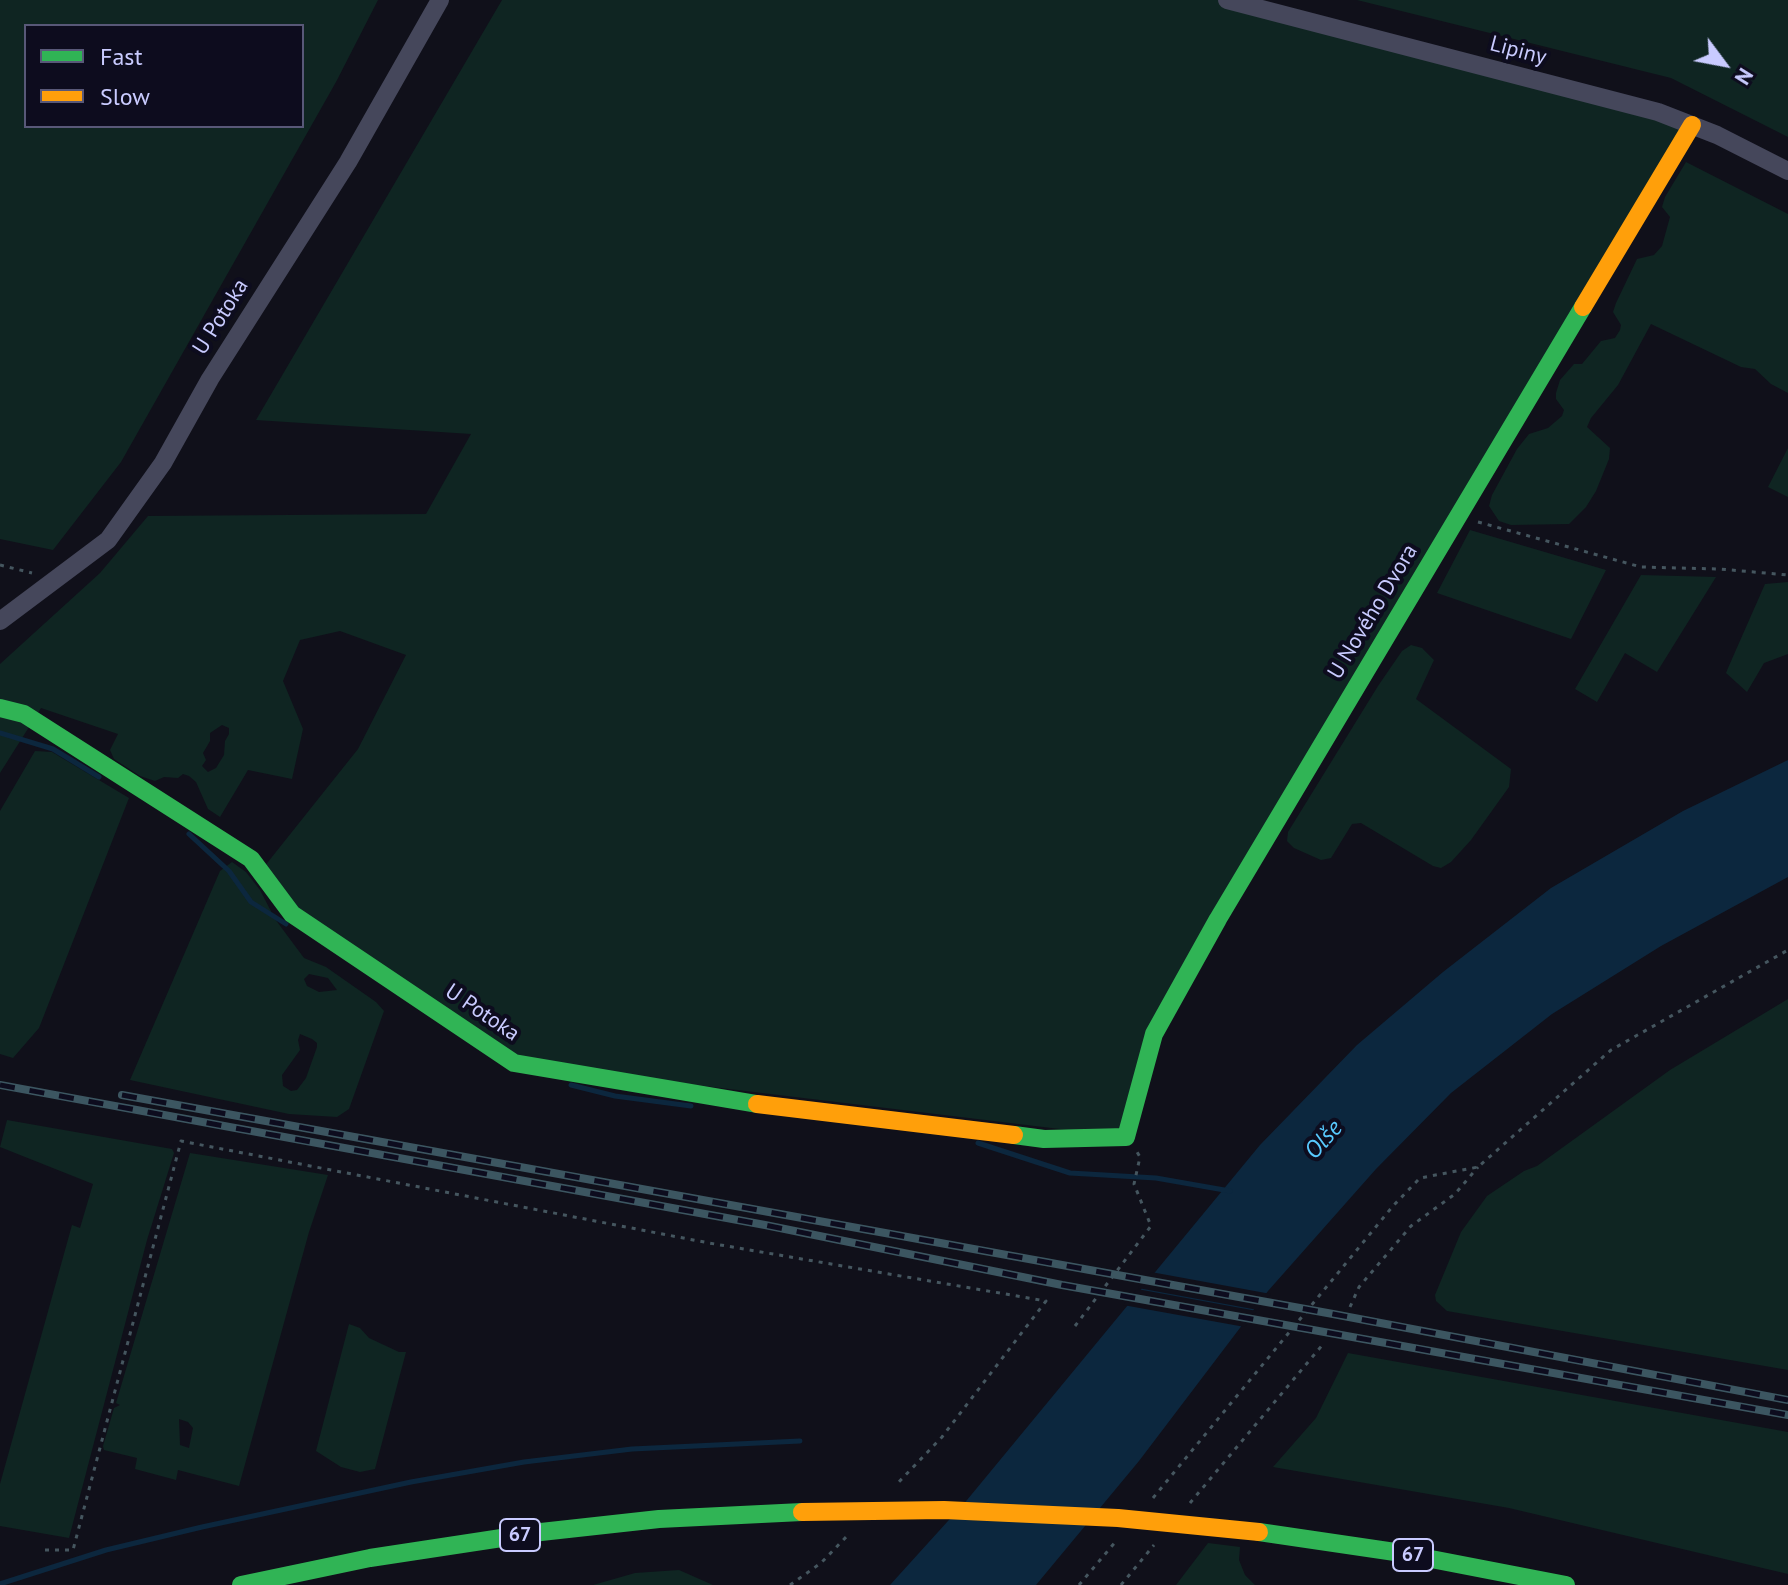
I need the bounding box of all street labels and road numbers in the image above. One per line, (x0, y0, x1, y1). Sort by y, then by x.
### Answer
street label: Lipiny (1487, 31, 1549, 71)
street label: U Potoka (188, 274, 254, 360)
street label: U Nového Dvora (1322, 540, 1424, 684)
street label: U Potoka (440, 979, 524, 1047)
road number: 67 (500, 1519, 540, 1551)
road number: 67 (1393, 1539, 1433, 1571)

